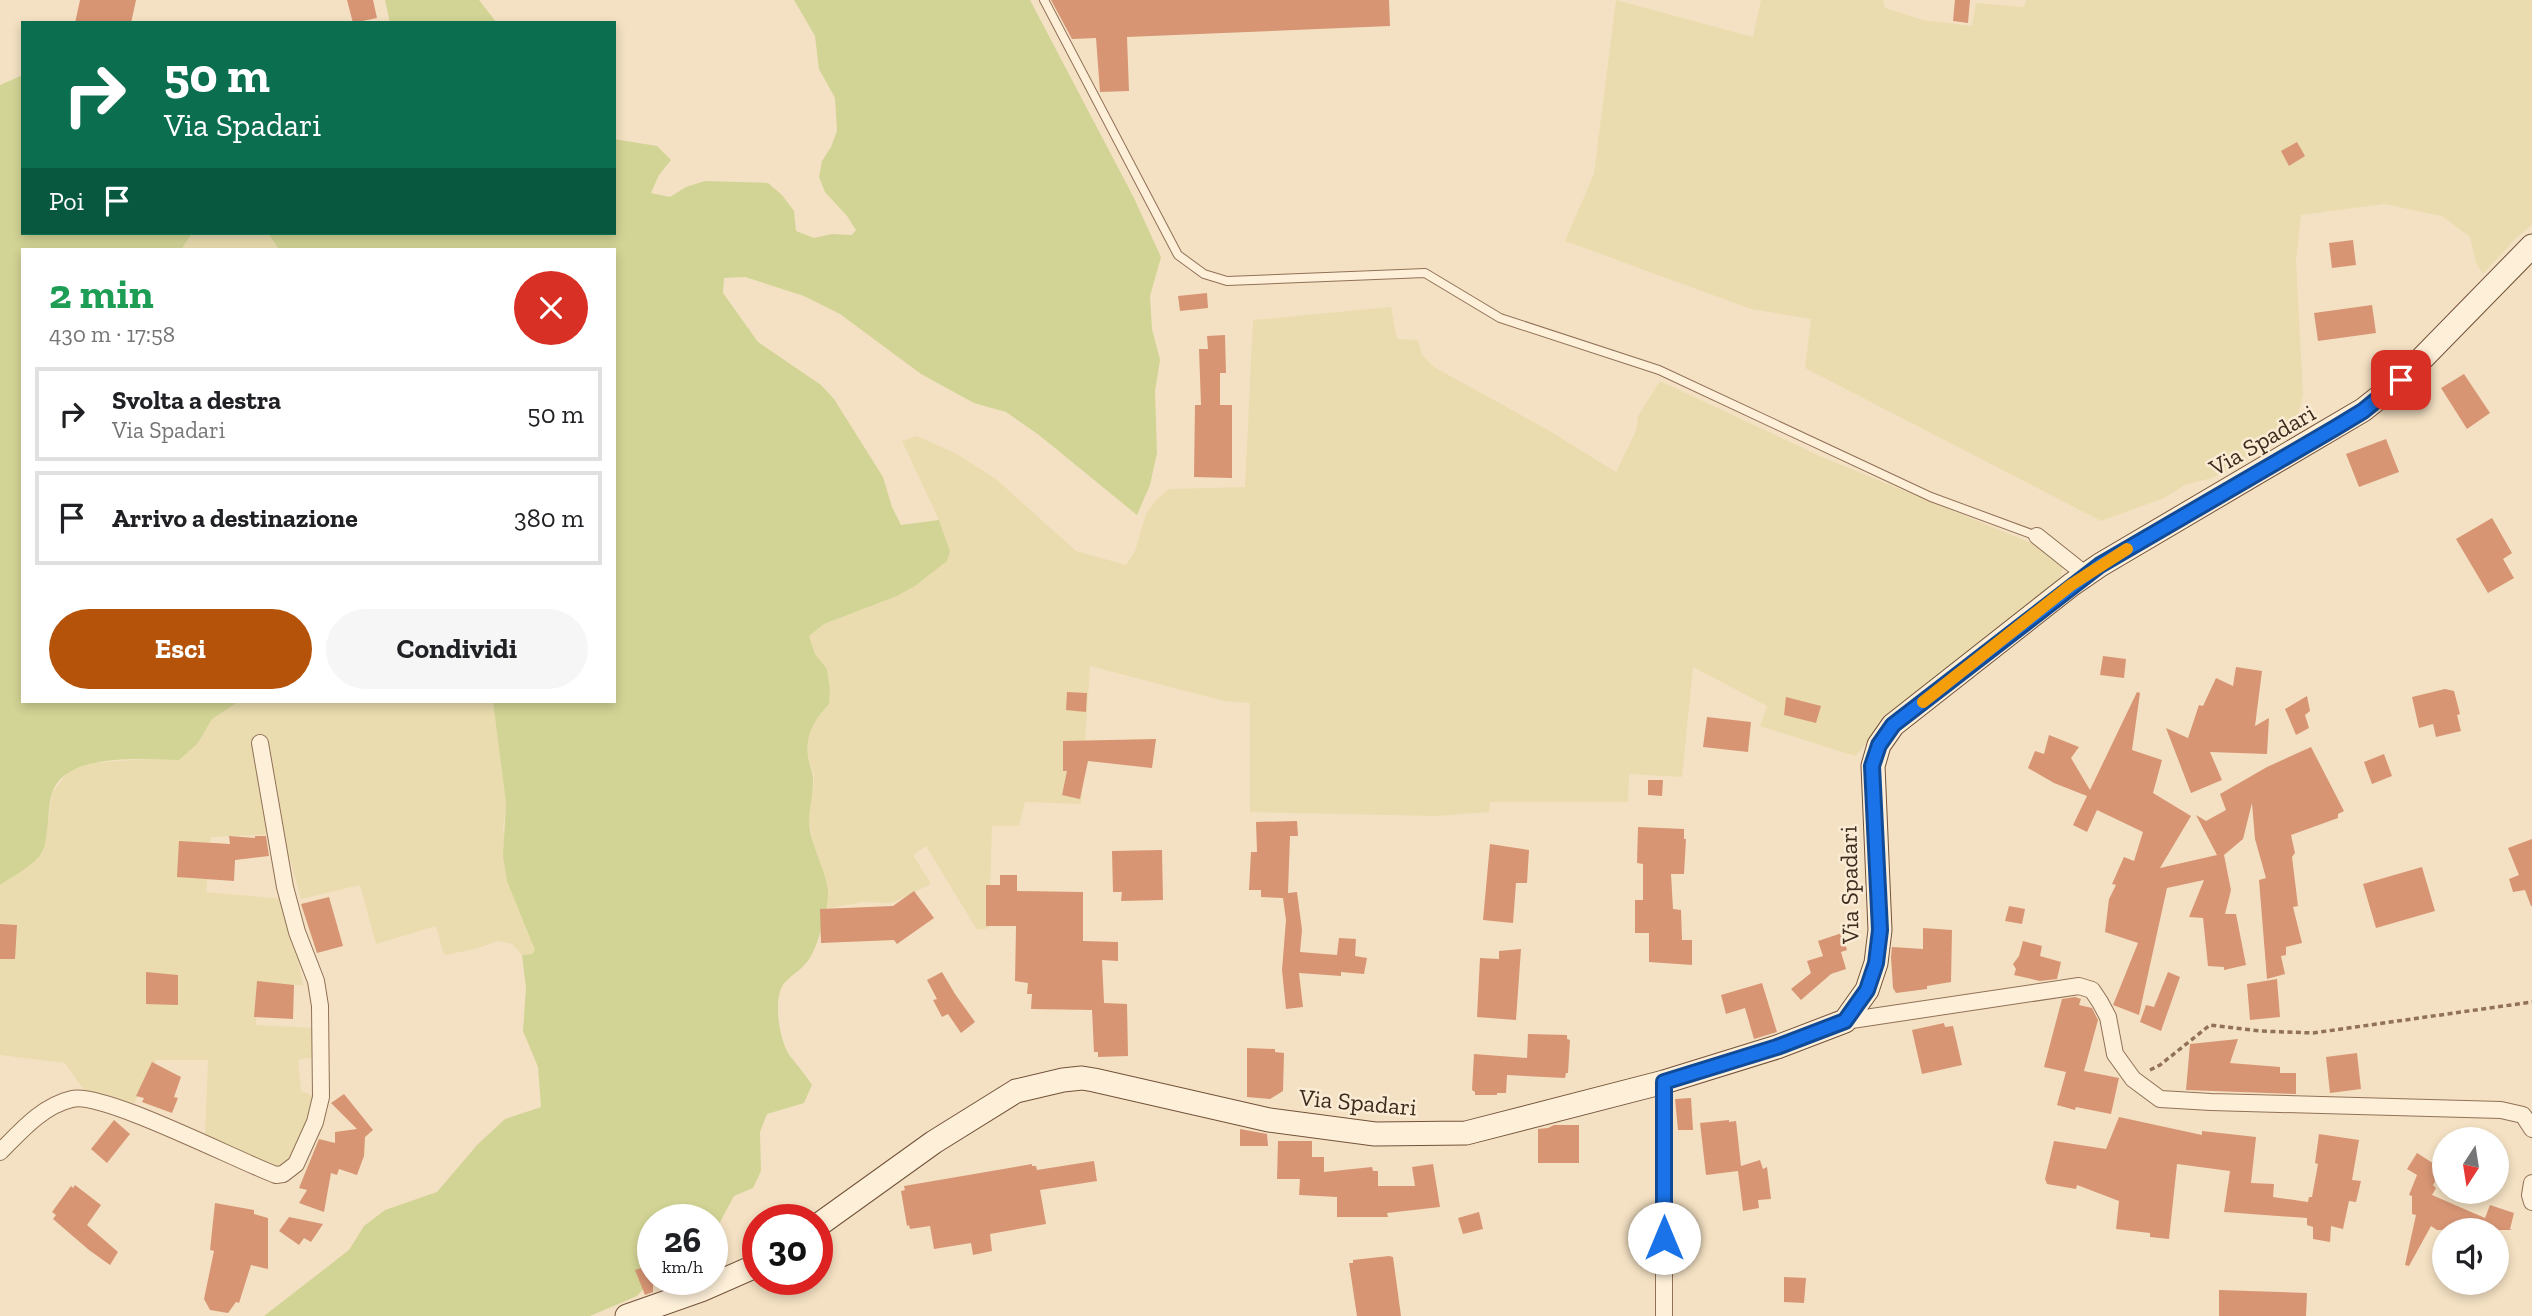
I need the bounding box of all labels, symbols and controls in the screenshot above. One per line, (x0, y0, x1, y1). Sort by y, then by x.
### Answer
text: 50 m (164, 46, 270, 105)
icon: right (49, 49, 140, 140)
text: Via Spadari (164, 106, 321, 144)
icon: arrive (98, 182, 136, 220)
text: Poi (49, 185, 84, 217)
text: 2 min (49, 268, 154, 319)
button: close (514, 271, 588, 345)
text: 430 m · 17:58 (49, 320, 175, 348)
pin (2371, 350, 2431, 410)
icon: arrive (2382, 361, 2420, 399)
text: Svolta a destra (112, 384, 281, 416)
icon: right (53, 395, 91, 433)
text: 50 m (527, 398, 584, 430)
street label: Via Spadari (2203, 398, 2321, 483)
text: Via Spadari (112, 416, 225, 444)
icon: arrive (53, 499, 91, 537)
text: Arrivo a destinazione (112, 502, 358, 534)
text: 380 m (514, 502, 584, 534)
button: Esci (49, 609, 312, 689)
button: Condividi (326, 609, 588, 689)
street label: Via Spadari (1833, 825, 1865, 945)
street label: Via Spadari (1297, 1082, 1418, 1122)
north arrow (2432, 1127, 2510, 1204)
map controls (2432, 1127, 2509, 1295)
position arrow (1627, 1201, 1701, 1275)
speed limit sign: 30 (742, 1204, 833, 1295)
button: sound (2432, 1218, 2509, 1295)
text: 26 (664, 1219, 701, 1261)
text: km/h (662, 1256, 703, 1278)

